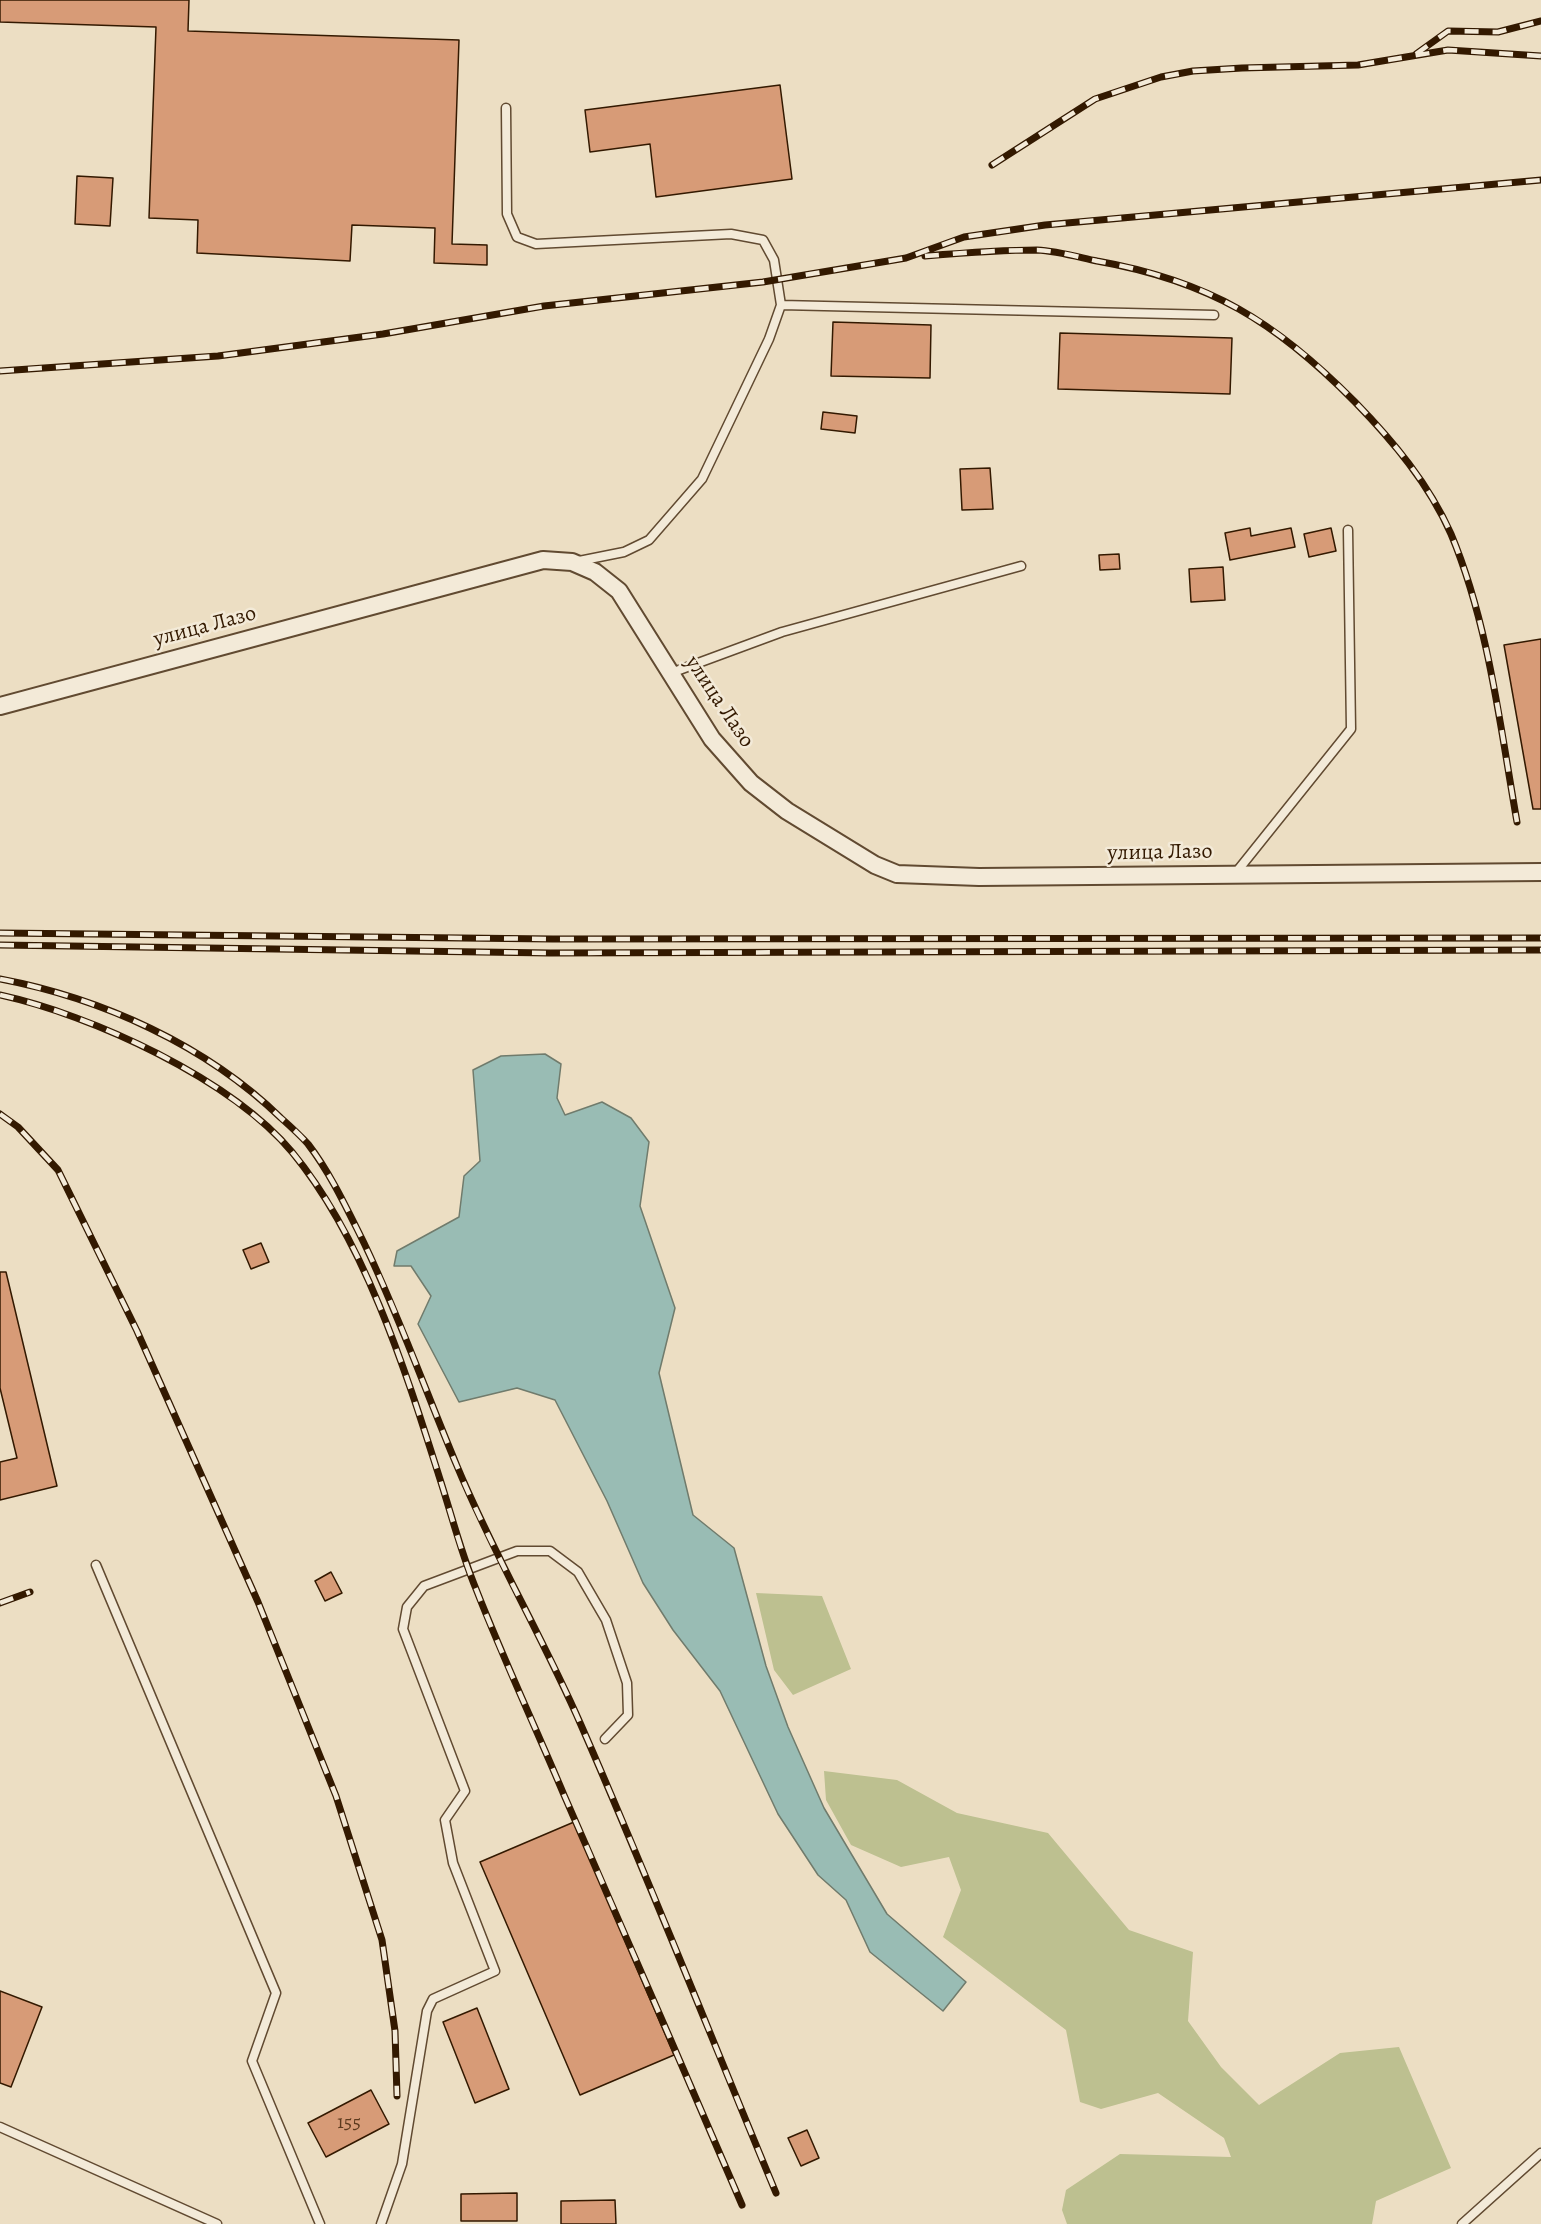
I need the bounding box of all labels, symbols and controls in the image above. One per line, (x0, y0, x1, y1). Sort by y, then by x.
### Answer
street label: улица Лазо (151, 601, 259, 653)
street label: улица Лазо (679, 651, 759, 753)
street label: улица Лазо (1107, 839, 1213, 867)
house number: 155 (337, 2111, 361, 2135)

